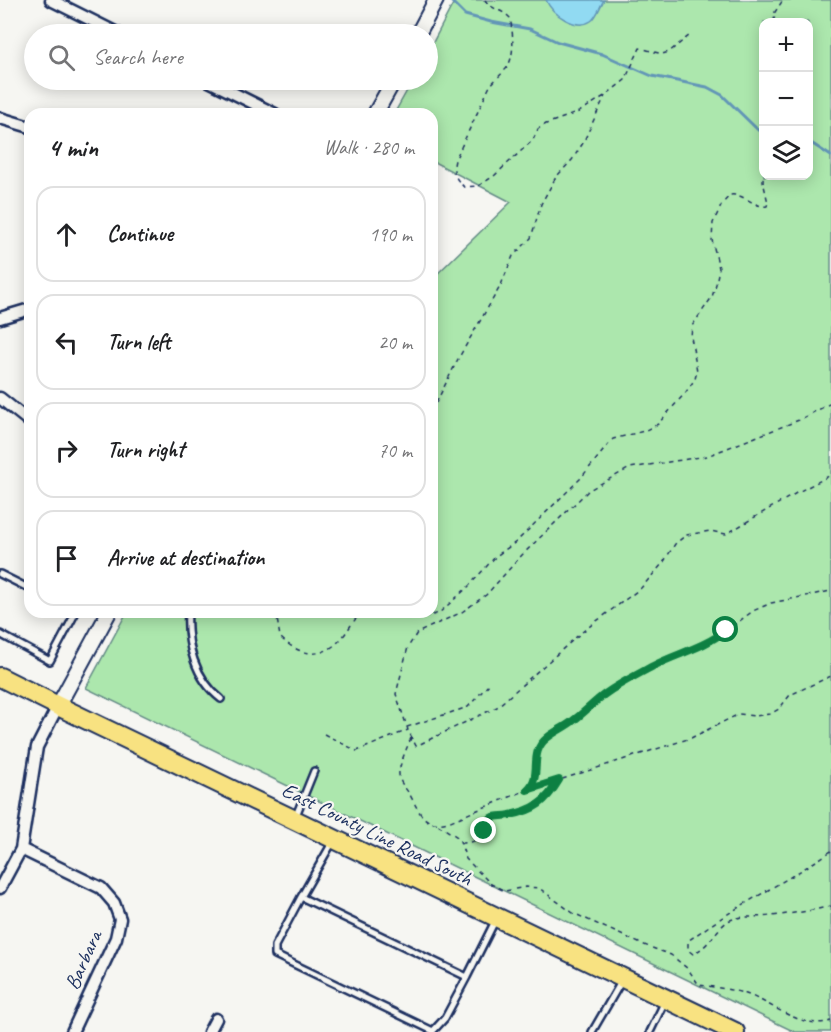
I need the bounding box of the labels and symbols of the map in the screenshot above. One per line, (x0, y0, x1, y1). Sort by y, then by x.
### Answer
route start (712, 616, 738, 642)
street label: East County Line Road South (278, 777, 477, 892)
route end (470, 817, 496, 843)
street label: Barbara (59, 924, 108, 993)

